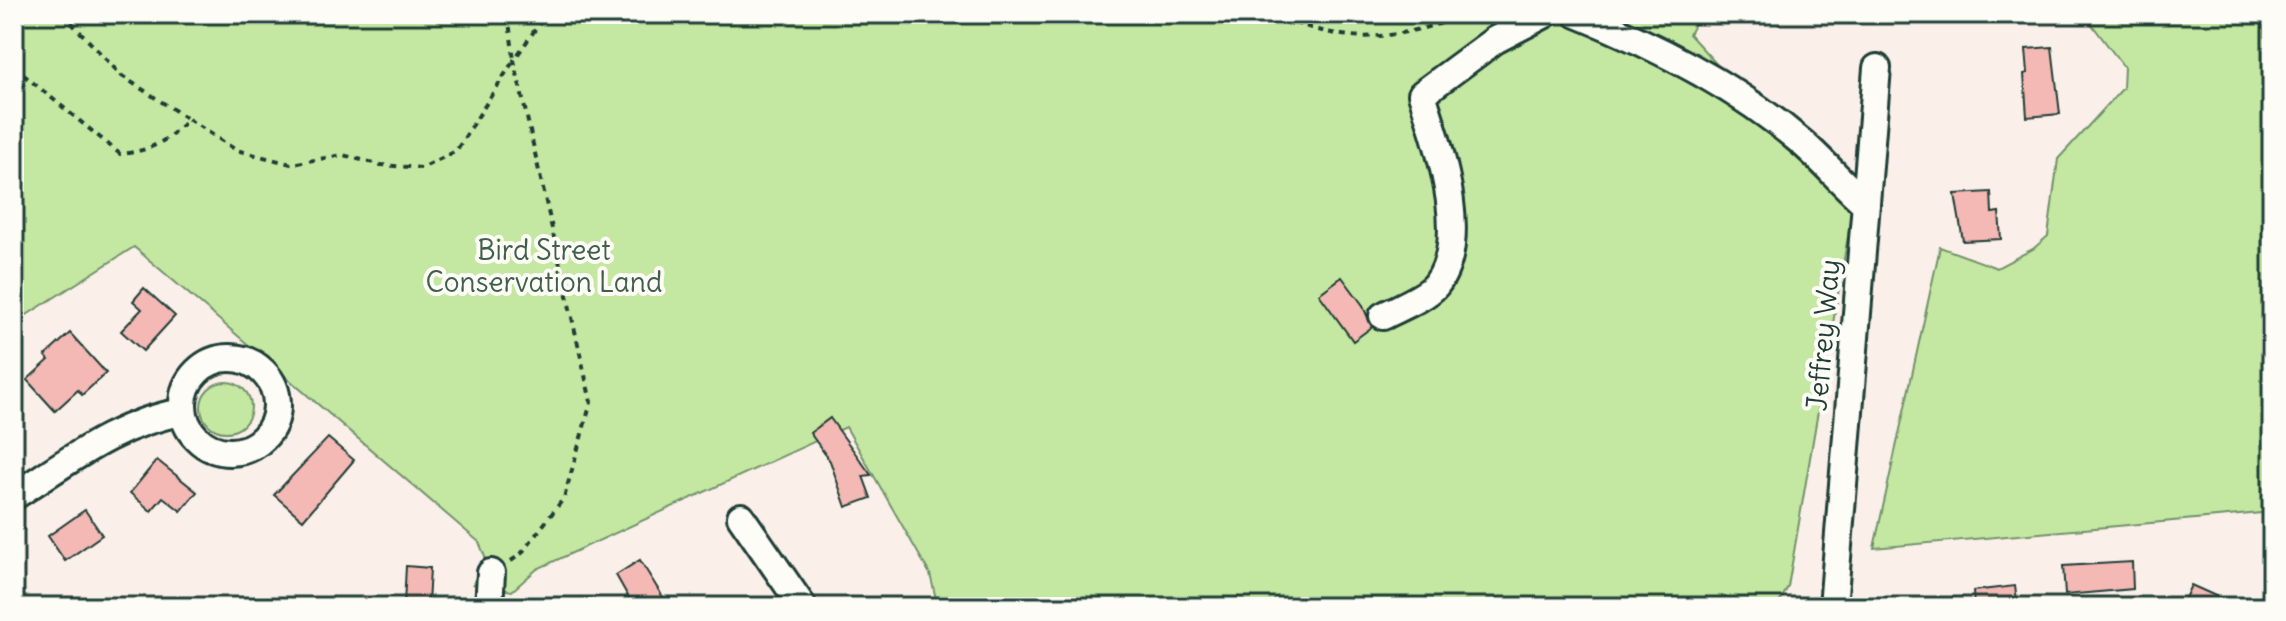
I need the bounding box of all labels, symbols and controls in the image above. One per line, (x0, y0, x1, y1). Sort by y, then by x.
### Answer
park label: Bird Street Conservation Land (426, 232, 662, 300)
street label: Jeffrey Way (1798, 258, 1848, 412)

